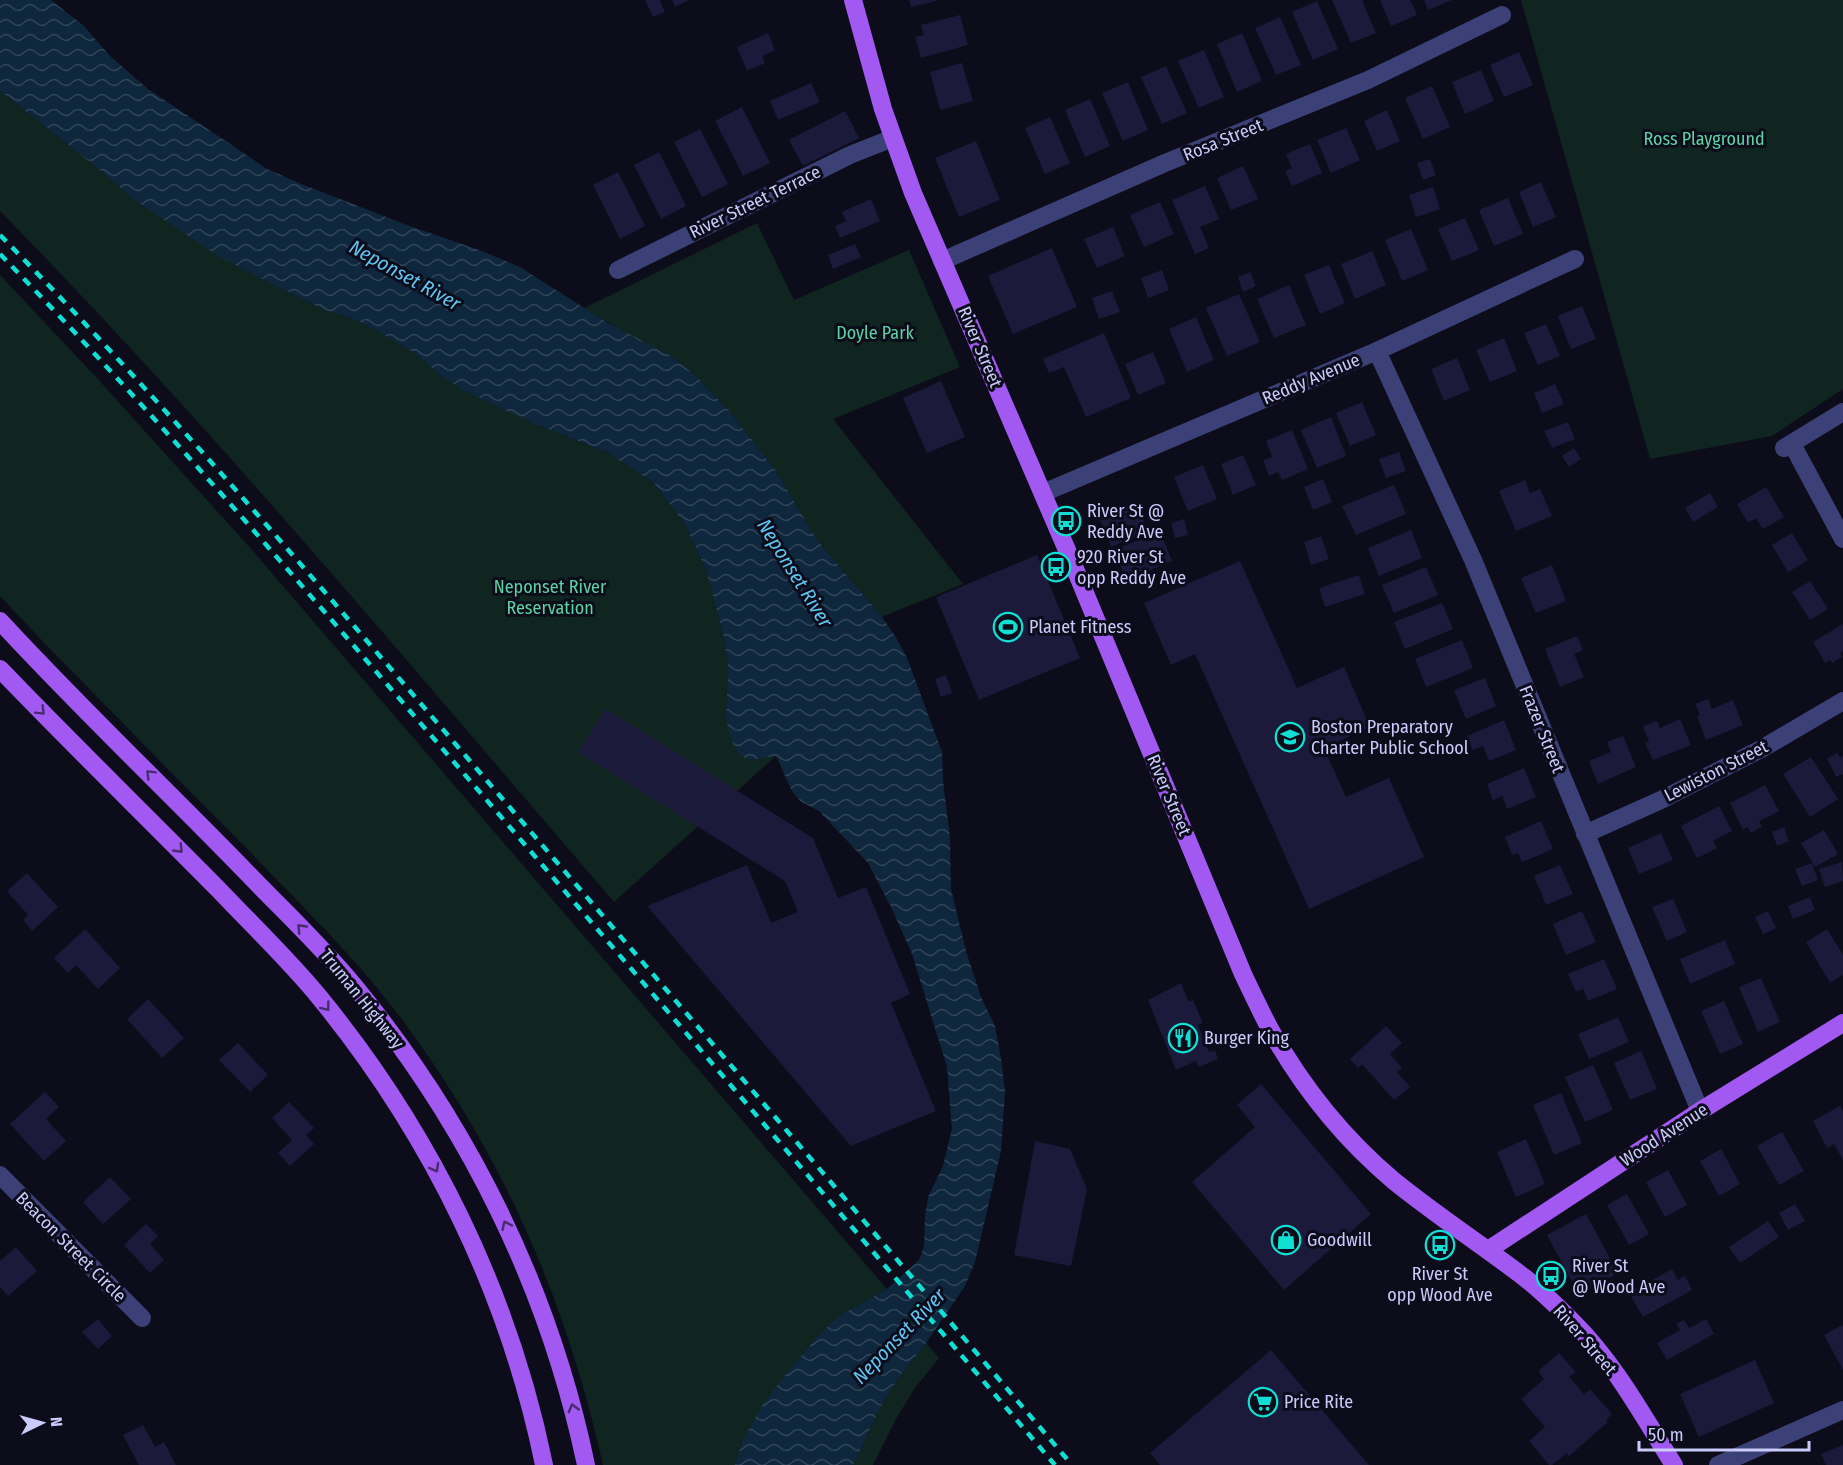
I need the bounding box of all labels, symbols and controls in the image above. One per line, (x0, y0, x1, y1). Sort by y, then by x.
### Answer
street label: Rosa Street (1180, 114, 1266, 166)
park label: Ross Playground (1643, 128, 1765, 150)
street label: River Street Terrace (686, 161, 824, 243)
water label: Neponset River (345, 235, 466, 316)
street label: River Street (953, 303, 1007, 391)
park label: Doyle Park (836, 322, 914, 344)
street label: Reddy Avenue (1259, 349, 1363, 409)
place label: River St @ Reddy Ave (1087, 500, 1164, 543)
bus stop icon: River St @ Reddy Ave (1050, 505, 1082, 537)
water label: Neponset River (752, 514, 838, 633)
place label: 920 River St opp Reddy Ave (1077, 546, 1186, 589)
bus stop icon: 920 River St opp Reddy Ave (1040, 551, 1072, 583)
park label: Neponset River Reservation (494, 576, 607, 619)
sports icon: Planet Fitness (992, 611, 1024, 643)
place label: Planet Fitness (1029, 616, 1132, 638)
street label: Frazer Street (1514, 682, 1570, 776)
one-way arrow (34, 703, 45, 714)
place label: Boston Preparatory Charter Public School (1311, 716, 1469, 759)
school or university icon: Boston Preparatory Charter Public School (1274, 721, 1306, 753)
street label: Lewiston Street (1660, 735, 1772, 807)
street label: River Street (1142, 751, 1196, 839)
one-way arrow (146, 770, 157, 781)
one-way arrow (171, 842, 182, 853)
one-way arrow (297, 924, 308, 934)
street label: Truman Highway (315, 945, 409, 1053)
one-way arrow (319, 1000, 330, 1011)
restaurant icon: Burger King (1167, 1022, 1199, 1054)
place label: Burger King (1204, 1027, 1289, 1049)
street label: Wood Avenue (1616, 1098, 1712, 1172)
one-way arrow (428, 1162, 439, 1172)
street label: Beacon Street Circle (11, 1187, 131, 1307)
one-way arrow (502, 1220, 514, 1231)
shop icon: Goodwill (1270, 1224, 1302, 1256)
place label: Goodwill (1307, 1229, 1372, 1251)
bus stop icon: River St opp Wood Ave (1424, 1229, 1456, 1261)
place label: River St @ Wood Ave (1572, 1255, 1665, 1298)
bus stop icon: River St @ Wood Ave (1535, 1260, 1567, 1292)
place label: River St opp Wood Ave (1387, 1263, 1493, 1306)
water label: Neponset River (848, 1283, 951, 1389)
street label: River Street (1549, 1300, 1622, 1380)
supermarket icon: Price Rite (1247, 1386, 1279, 1418)
place label: Price Rite (1284, 1391, 1353, 1413)
north arrow (12, 1393, 72, 1453)
one-way arrow (567, 1403, 580, 1413)
scale bar (1639, 1414, 1808, 1452)
text: N (47, 1416, 66, 1427)
text: 50 m (1648, 1424, 1684, 1446)

